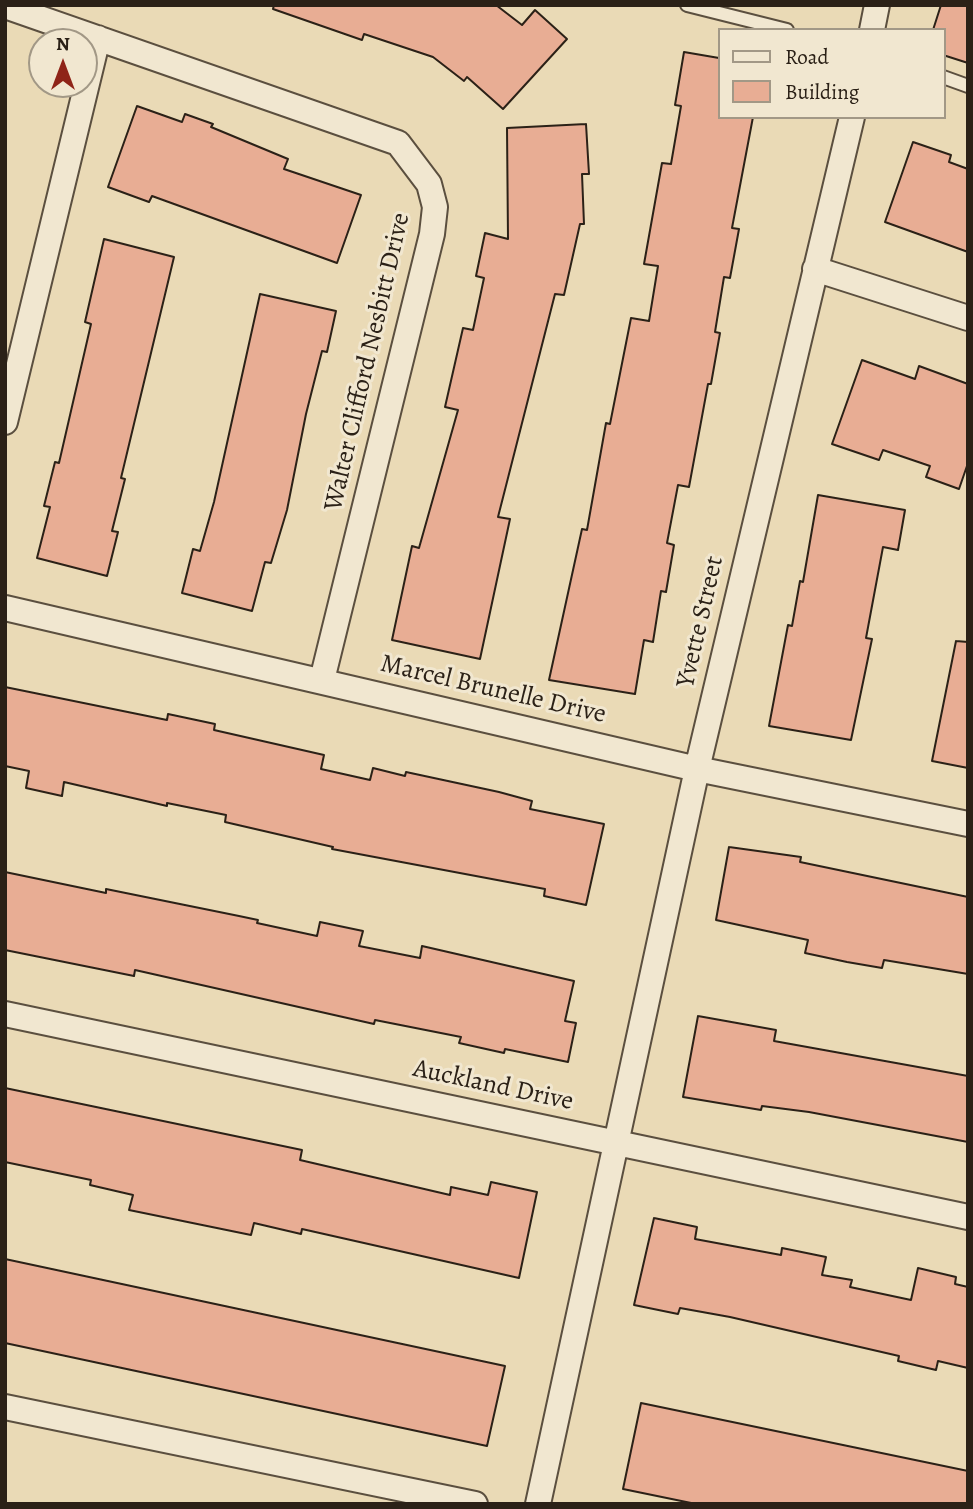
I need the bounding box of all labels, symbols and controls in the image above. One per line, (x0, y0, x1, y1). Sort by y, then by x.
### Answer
north arrow (28, 28, 98, 98)
legend (718, 28, 945, 119)
text: N (56, 31, 70, 57)
text: Road (785, 43, 829, 71)
text: Building (785, 78, 859, 106)
street label: Walter Clifford Nesbitt Drive (318, 210, 418, 514)
street label: Yvette Street (671, 553, 731, 691)
street label: Marcel Brunelle Drive (377, 649, 609, 731)
street label: Auckland Drive (410, 1054, 576, 1118)

